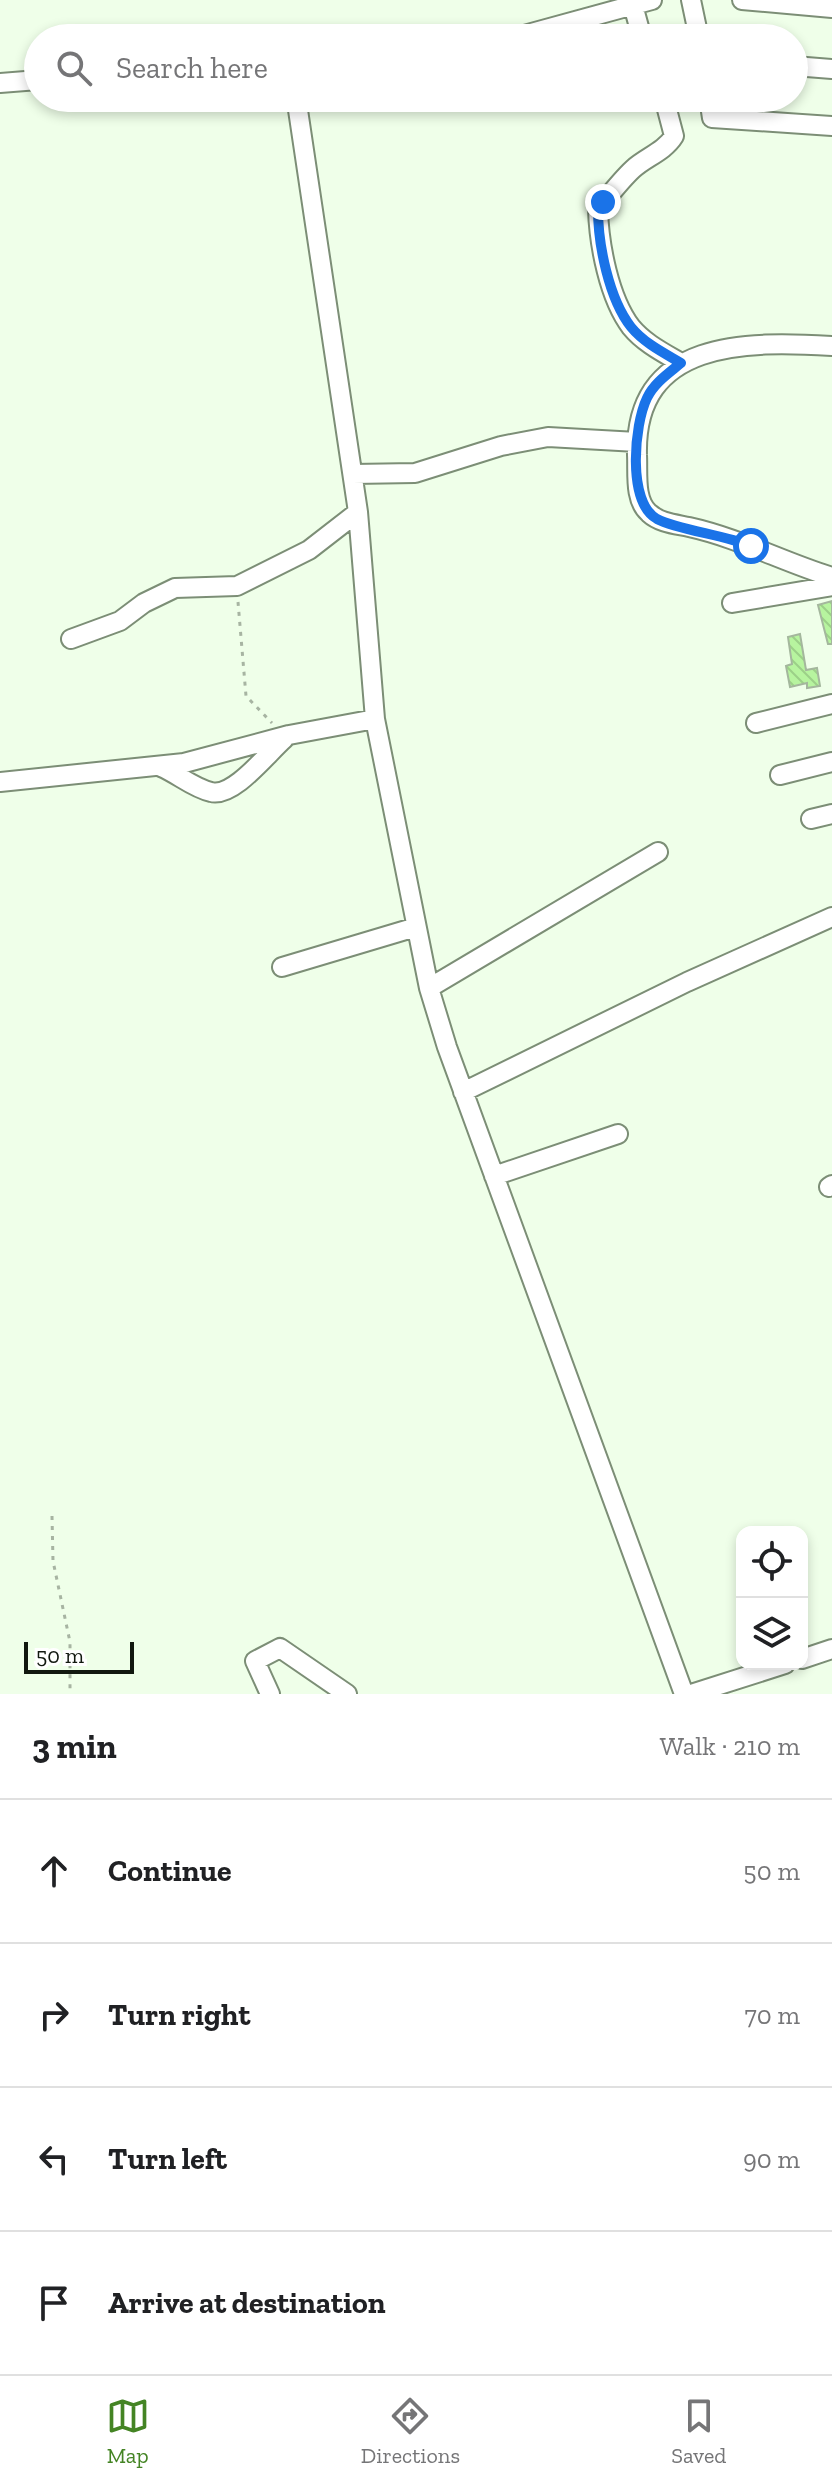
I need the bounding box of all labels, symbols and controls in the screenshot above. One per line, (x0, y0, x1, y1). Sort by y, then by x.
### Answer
search box (24, 24, 808, 112)
icon: search (52, 46, 96, 90)
text: Search here (116, 50, 268, 86)
route end (585, 184, 621, 220)
route start (733, 528, 769, 564)
map controls (736, 1526, 808, 1670)
button: locate (736, 1526, 808, 1598)
button: layers (736, 1598, 808, 1670)
scale bar (24, 1638, 134, 1674)
text: 50 m (36, 1642, 84, 1669)
text: 3 min (32, 1726, 117, 1767)
text: Walk · 210 m (660, 1730, 800, 1762)
icon: ahead (32, 1849, 76, 1893)
text: Continue (108, 1853, 232, 1889)
text: 50 m (743, 1855, 800, 1887)
icon: right (32, 1993, 76, 2037)
text: Turn right (108, 1997, 250, 2033)
text: 70 m (744, 1999, 800, 2031)
icon: left (32, 2137, 76, 2181)
text: Turn left (108, 2141, 227, 2177)
text: 90 m (743, 2143, 800, 2175)
icon: arrive (32, 2281, 76, 2325)
text: Arrive at destination (108, 2285, 385, 2321)
tab: Map (106, 2394, 150, 2469)
tab: Directions (361, 2394, 460, 2469)
tab: Saved (671, 2394, 726, 2469)

